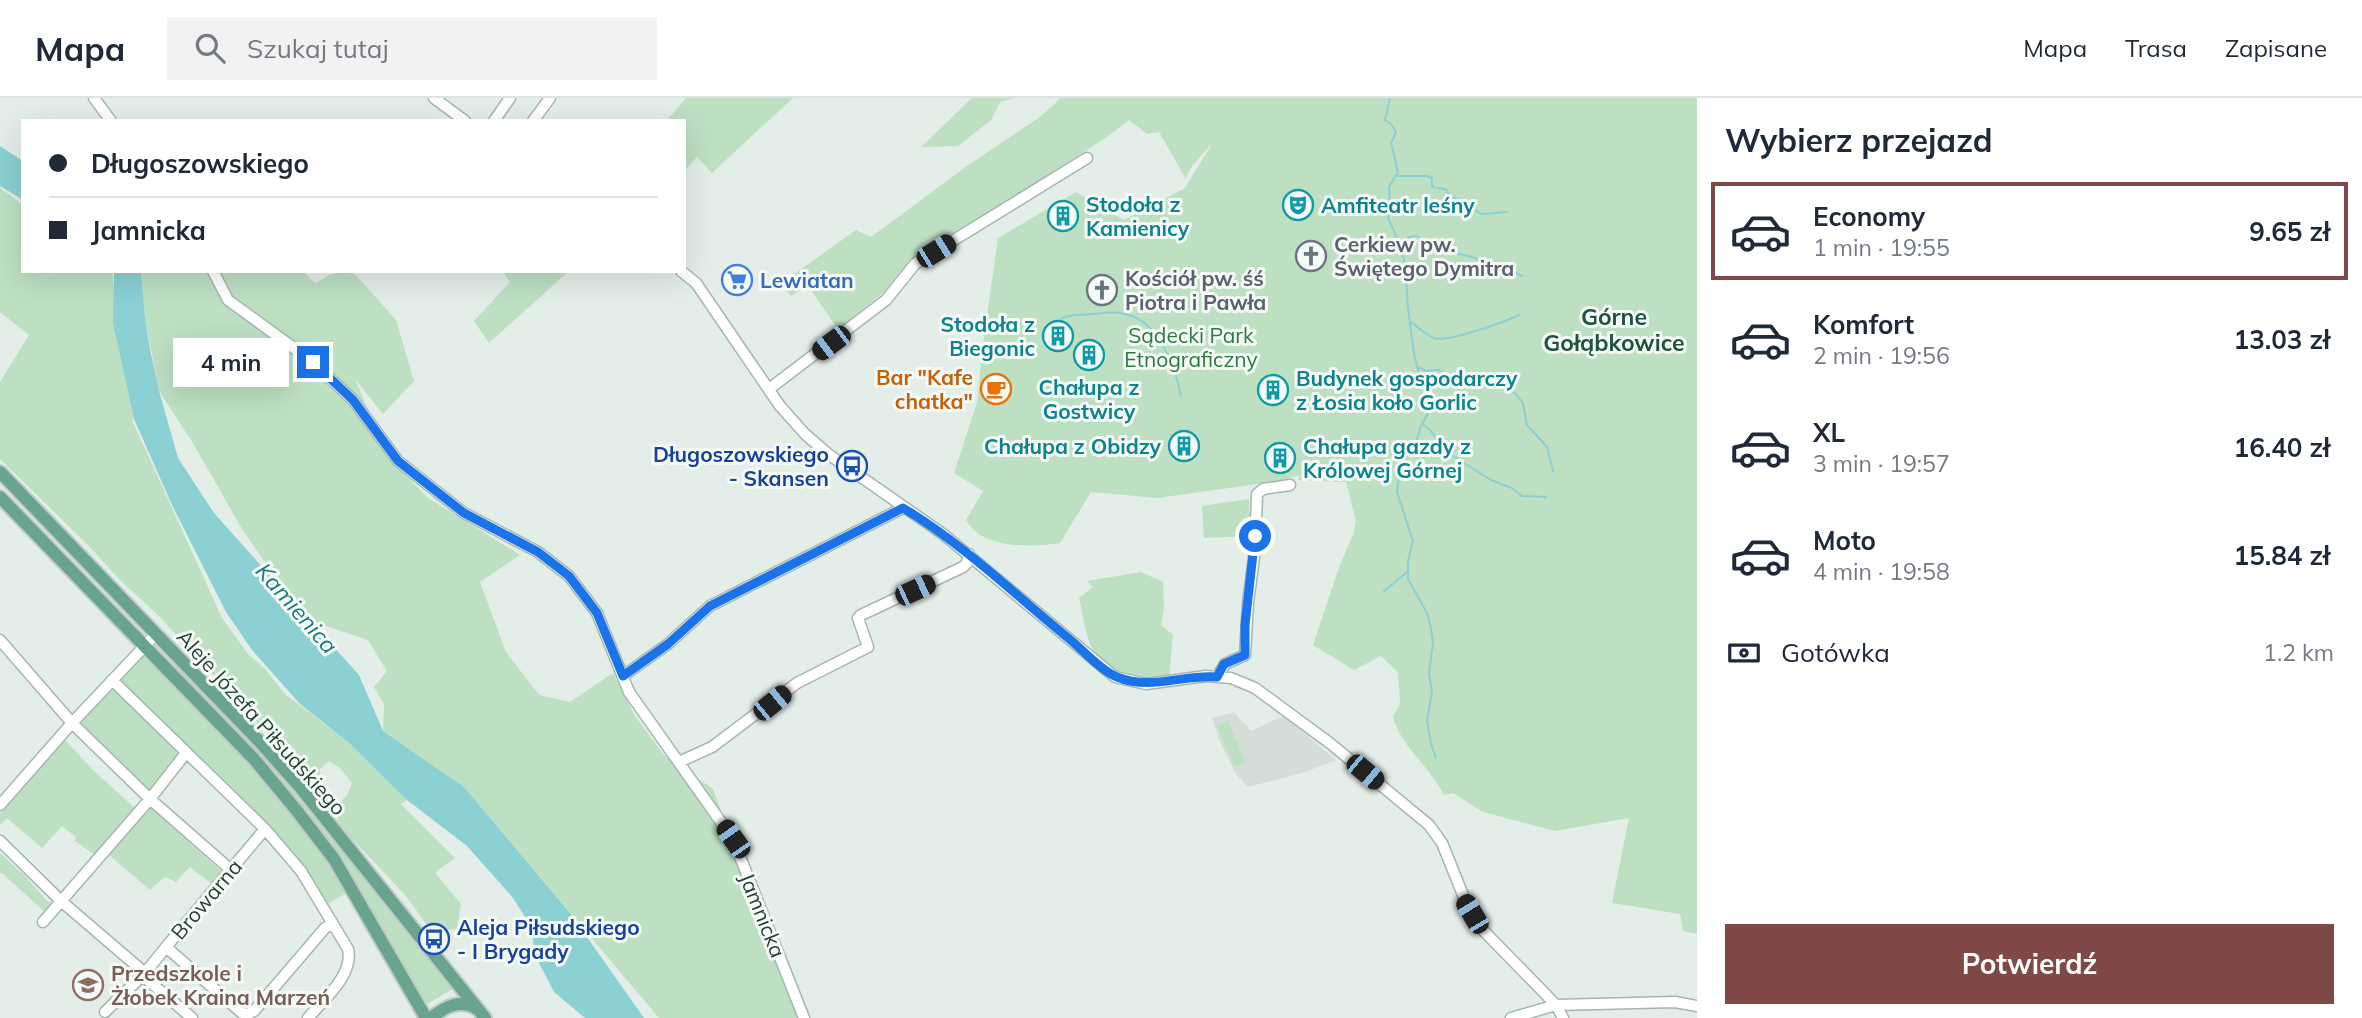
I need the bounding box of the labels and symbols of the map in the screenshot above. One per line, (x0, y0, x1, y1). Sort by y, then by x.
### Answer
theatre icon: Amfiteatr leśny (1281, 188, 1315, 222)
place label: Stodoła z Kamienicy (1086, 191, 1190, 241)
place label: Amfiteatr leśny (1321, 192, 1475, 218)
building icon: Stodoła z Kamienicy (1046, 199, 1080, 233)
car (913, 231, 960, 271)
place label: Cerkiew pw. Świętego Dymitra (1334, 231, 1514, 281)
church icon: Cerkiew pw. Świętego Dymitra (1294, 239, 1328, 273)
supermarket icon: Lewiatan (720, 263, 754, 297)
place label: Kościół pw. śś Piotra i Pawła (1125, 265, 1266, 315)
place label: Lewiatan (760, 267, 854, 293)
church icon: Kościół pw. śś Piotra i Pawła (1085, 273, 1119, 307)
district label: Górne Gołąbkowice (1543, 302, 1685, 357)
place label: Stodoła z Biegonic (941, 311, 1035, 361)
building icon: Stodoła z Biegonic (1041, 319, 1075, 353)
car (808, 322, 855, 364)
park label: Sądecki Park Etnograficzny (1124, 322, 1258, 372)
callout: 4 min (173, 338, 288, 386)
building icon: Chałupa z Gostwicy (1072, 338, 1106, 372)
route end (297, 346, 329, 378)
place label: Bar "Kafe chatka" (876, 364, 973, 414)
place label: Budynek gospodarczy z Łosia koło Gorlic (1296, 365, 1518, 415)
cafe icon: Bar "Kafe chatka" (979, 372, 1013, 406)
building icon: Budynek gospodarczy z Łosia koło Gorlic (1256, 373, 1290, 407)
place label: Chałupa z Gostwicy (1039, 374, 1139, 424)
building icon: Chałupa z Obidzy (1167, 429, 1201, 463)
place label: Chałupa z Obidzy (984, 433, 1162, 459)
place label: Chałupa gazdy z Królowej Górnej (1303, 433, 1471, 483)
place label: Długoszowskiego - Skansen (653, 441, 829, 491)
building icon: Chałupa gazdy z Królowej Górnej (1263, 441, 1297, 475)
bus stop icon: Długoszowskiego - Skansen (835, 449, 869, 483)
route start (1239, 520, 1271, 552)
water label: Kamienica (250, 557, 344, 659)
car (892, 572, 939, 608)
street label: Aleje Józefa Piłsudskiego (172, 624, 352, 820)
car (750, 682, 795, 724)
car (1343, 750, 1388, 794)
car (713, 816, 754, 862)
street label: Browarna (165, 854, 247, 944)
street label: Jamnicka (734, 869, 792, 961)
car (1453, 891, 1492, 937)
place label: Aleja Piłsudskiego - I Brygady (457, 914, 640, 964)
bus stop icon: Aleja Piłsudskiego - I Brygady (417, 922, 451, 956)
place label: Przedszkole i Żłobek Kraina Marzeń (111, 960, 330, 1010)
school or university icon: Przedszkole i Żłobek Kraina Marzeń (71, 968, 105, 1002)

